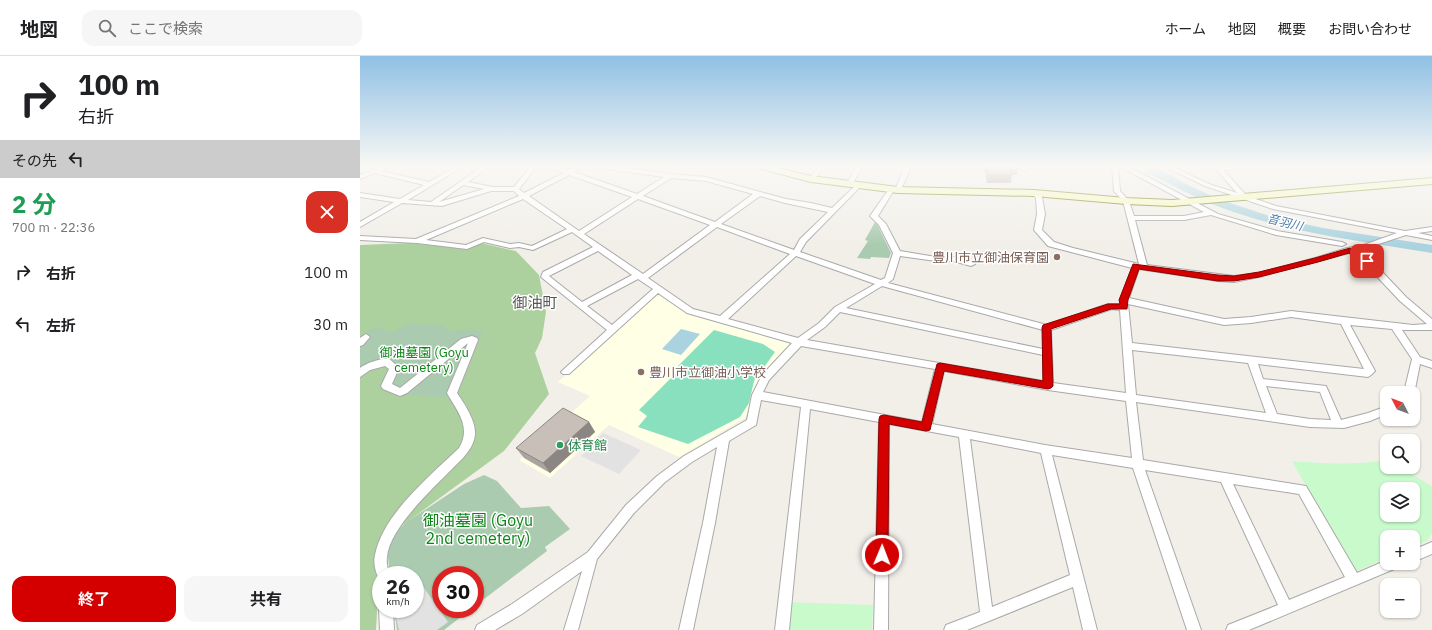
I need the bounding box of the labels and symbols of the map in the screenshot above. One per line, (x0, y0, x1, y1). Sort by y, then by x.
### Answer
water label: 音羽川 (1266, 210, 1306, 234)
pin (1350, 244, 1384, 278)
place label: 豊川市立御油保育園 (932, 249, 1049, 266)
marker: 豊川市立御油保育園 (1052, 252, 1062, 262)
district label: 御油町 (512, 293, 558, 312)
park label: 御油墓園 (Goyu cemetery) (379, 344, 469, 376)
place label: 豊川市立御油小学校 (649, 364, 766, 381)
marker: 豊川市立御油小学校 (636, 367, 646, 377)
north arrow (1380, 386, 1420, 426)
place label: 体育館 (568, 437, 607, 454)
marker: 体育館 (555, 440, 565, 450)
park label: 御油墓園 (Goyu 2nd cemetery) (423, 510, 533, 548)
position arrow (861, 534, 903, 576)
speed limit sign: 30 (432, 566, 484, 618)

